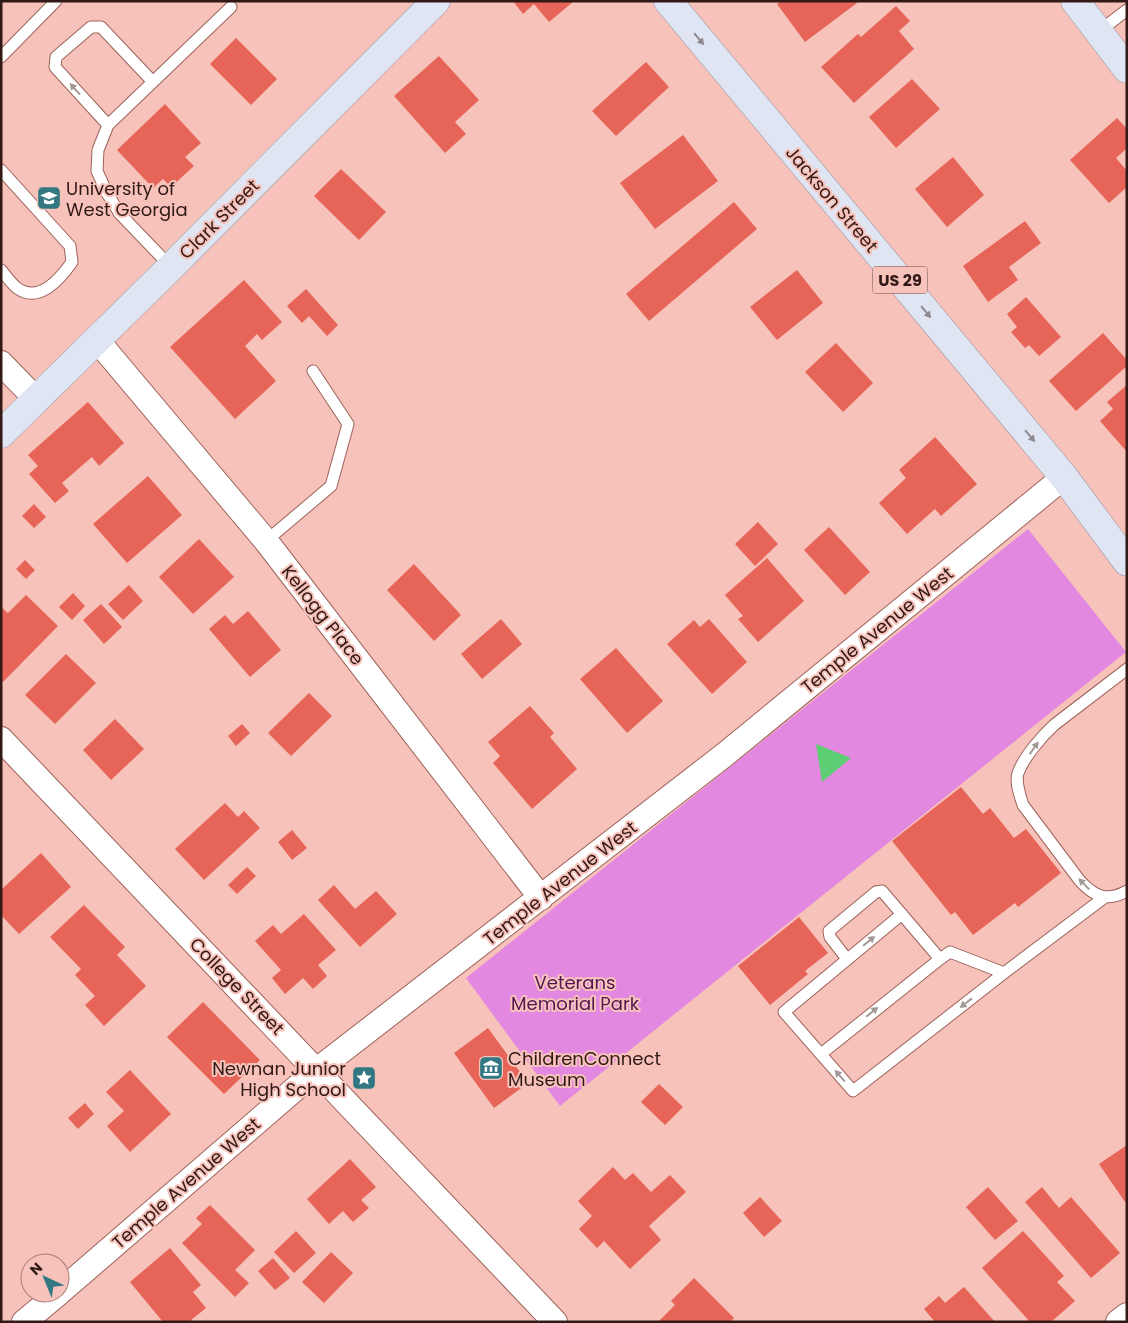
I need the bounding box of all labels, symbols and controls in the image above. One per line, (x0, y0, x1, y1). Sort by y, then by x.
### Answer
one-way arrow (693, 32, 704, 45)
one-way arrow (69, 83, 81, 95)
street label: Jackson Street (780, 140, 884, 258)
street label: Clark Street (173, 173, 265, 265)
place label: University of West Georgia (66, 176, 188, 222)
school or university icon: University of West Georgia (36, 185, 62, 211)
road number: US 29 (872, 266, 928, 294)
one-way arrow (920, 305, 932, 317)
one-way arrow (1024, 430, 1036, 442)
street label: Kellogg Place (276, 560, 370, 670)
street label: Temple Avenue West (796, 561, 958, 699)
one-way arrow (1029, 741, 1039, 755)
street label: Temple Avenue West (478, 815, 642, 951)
one-way arrow (1078, 879, 1090, 891)
street label: College Street (184, 932, 290, 1040)
one-way arrow (863, 935, 876, 946)
park label: Veterans Memorial Park (511, 970, 640, 1016)
one-way arrow (959, 998, 973, 1008)
one-way arrow (866, 1007, 879, 1018)
place label: ChildrenConnect Museum (508, 1046, 661, 1092)
museum icon: ChildrenConnect Museum (478, 1055, 504, 1081)
place label: Newnan Junior High School (212, 1056, 346, 1102)
place icon: Newnan Junior High School (351, 1065, 377, 1091)
one-way arrow (835, 1070, 846, 1083)
street label: Temple Avenue West (106, 1112, 266, 1254)
north arrow (20, 1253, 70, 1303)
text: N (25, 1258, 47, 1279)

